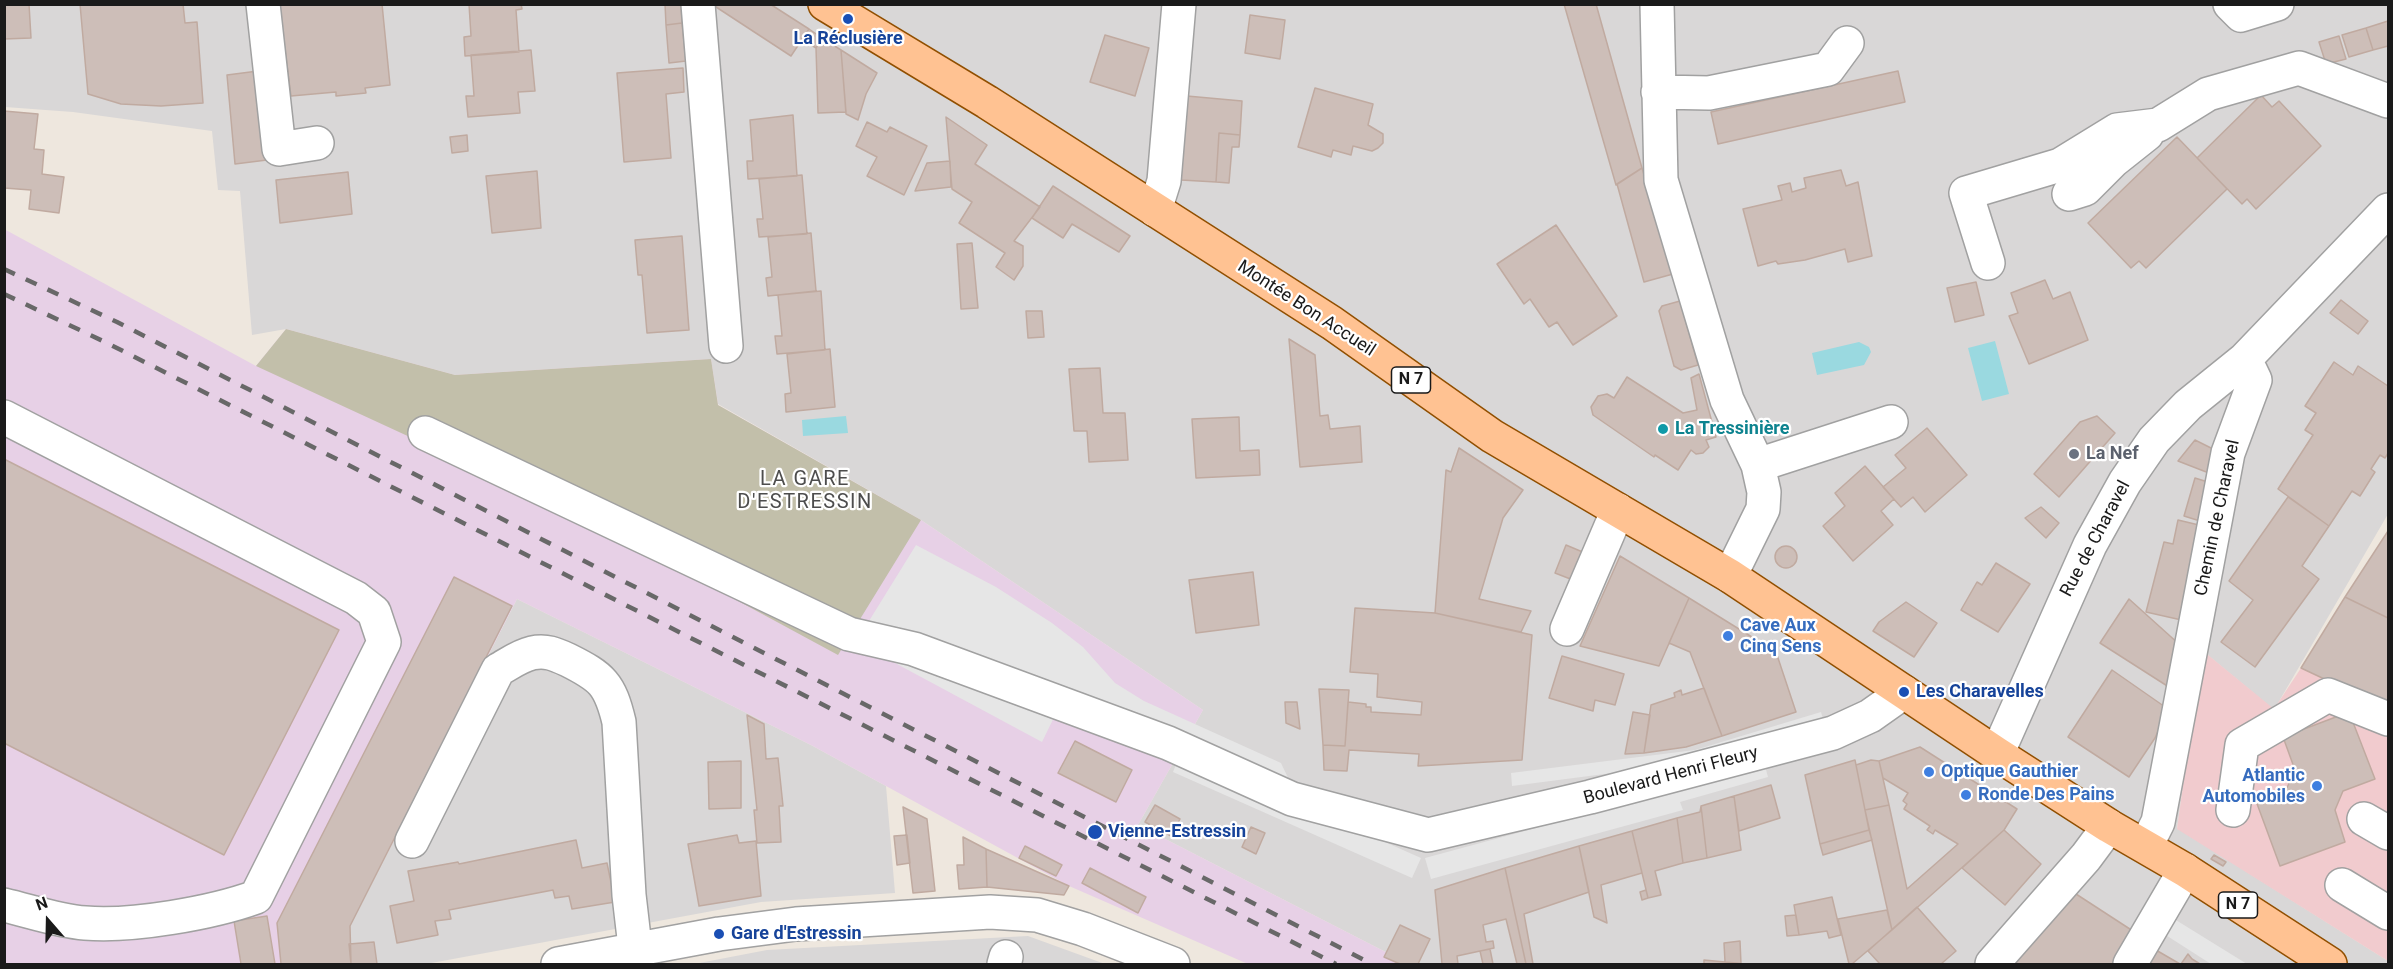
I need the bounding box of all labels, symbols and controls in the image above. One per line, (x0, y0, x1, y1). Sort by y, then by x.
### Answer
marker: La Réclusière (841, 12, 855, 26)
place label: La Réclusière (793, 28, 903, 50)
street label: Montée Bon Accueil (1233, 256, 1379, 362)
road number: N 7 (1392, 367, 1430, 393)
place label: La Tressinière (1675, 418, 1790, 440)
marker: La Tressinière (1656, 422, 1670, 436)
street label: Chemin de Charavel (2191, 438, 2245, 598)
place label: La Nef (2086, 443, 2139, 465)
marker: La Nef (2067, 447, 2081, 461)
district label: LA GARE D'ESTRESSIN (737, 468, 873, 515)
street label: Rue de Charavel (2056, 477, 2136, 601)
place label: Cave Aux Cinq Sens (1740, 615, 1821, 658)
marker: Cave Aux Cinq Sens (1721, 629, 1735, 643)
place label: Les Charavelles (1916, 681, 2044, 703)
marker: Les Charavelles (1897, 685, 1911, 699)
street label: Boulevard Henri Fleury (1581, 742, 1761, 810)
place label: Optique Gauthier (1941, 761, 2078, 783)
marker: Optique Gauthier (1922, 765, 1936, 779)
place label: Atlantic Automobiles (2203, 765, 2305, 808)
marker: Atlantic Automobiles (2310, 779, 2324, 793)
place label: Ronde Des Pains (1978, 784, 2114, 806)
marker: Ronde Des Pains (1959, 788, 1973, 802)
place label: Vienne-Estressin (1108, 821, 1246, 843)
marker: Vienne-Estressin (1086, 823, 1104, 841)
north arrow (18, 891, 78, 951)
road number: N 7 (2218, 892, 2258, 918)
text: N (33, 893, 50, 914)
place label: Gare d'Estressin (731, 923, 862, 945)
marker: Gare d'Estressin (712, 927, 726, 941)

